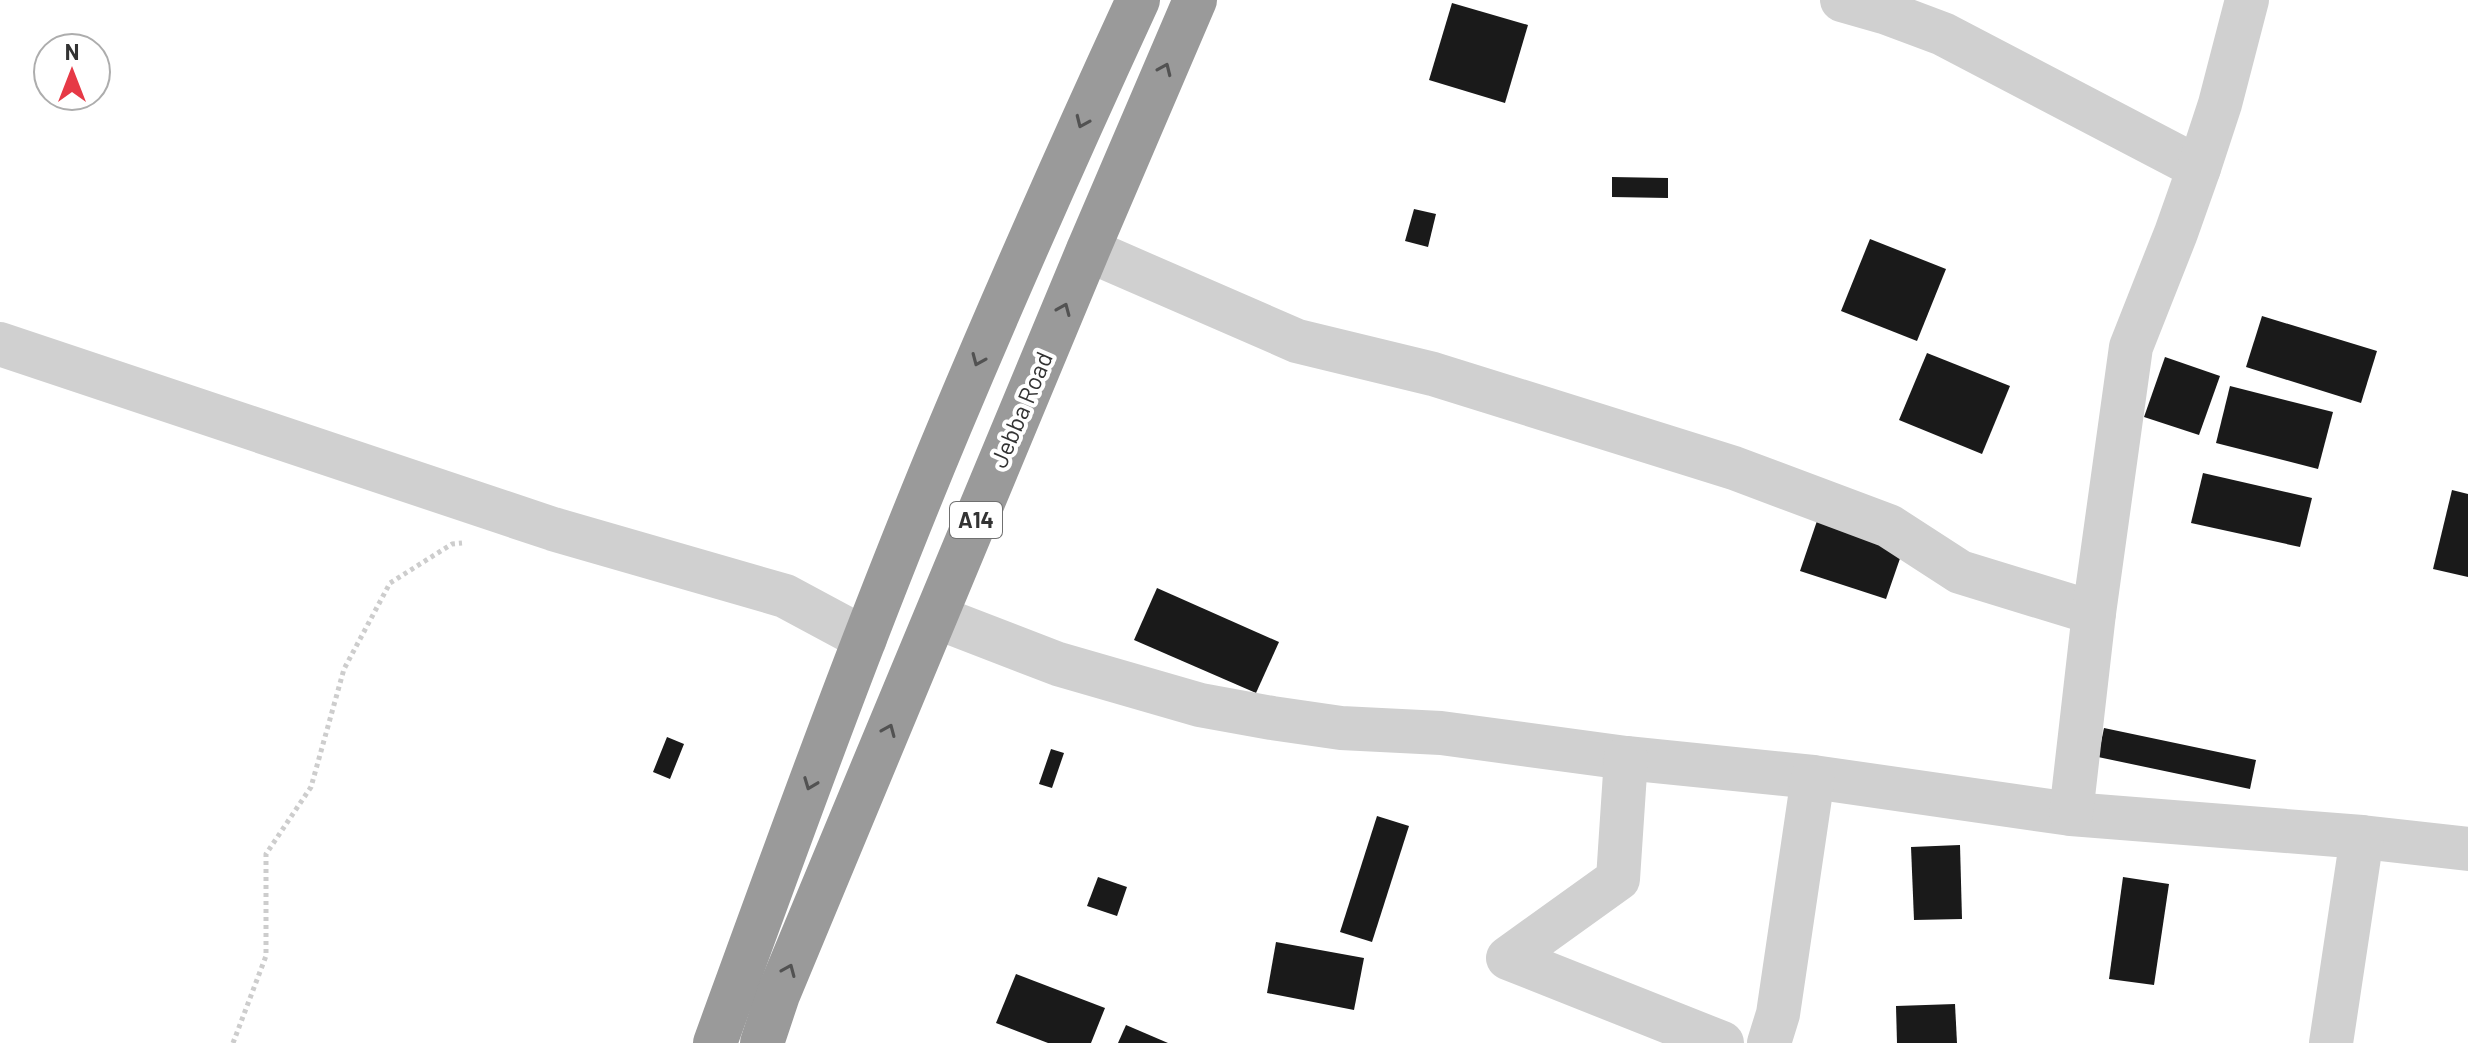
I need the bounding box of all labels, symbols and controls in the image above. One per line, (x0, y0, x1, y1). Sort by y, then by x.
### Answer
north arrow (32, 32, 112, 112)
text: N (65, 38, 79, 64)
one-way arrow (1156, 63, 1172, 78)
one-way arrow (1076, 114, 1092, 128)
one-way arrow (1054, 303, 1070, 317)
street label: Jebba Road (983, 347, 1058, 472)
one-way arrow (972, 352, 988, 366)
road number: A14 (950, 502, 1002, 538)
one-way arrow (879, 724, 895, 738)
one-way arrow (803, 776, 820, 790)
one-way arrow (779, 964, 795, 978)

